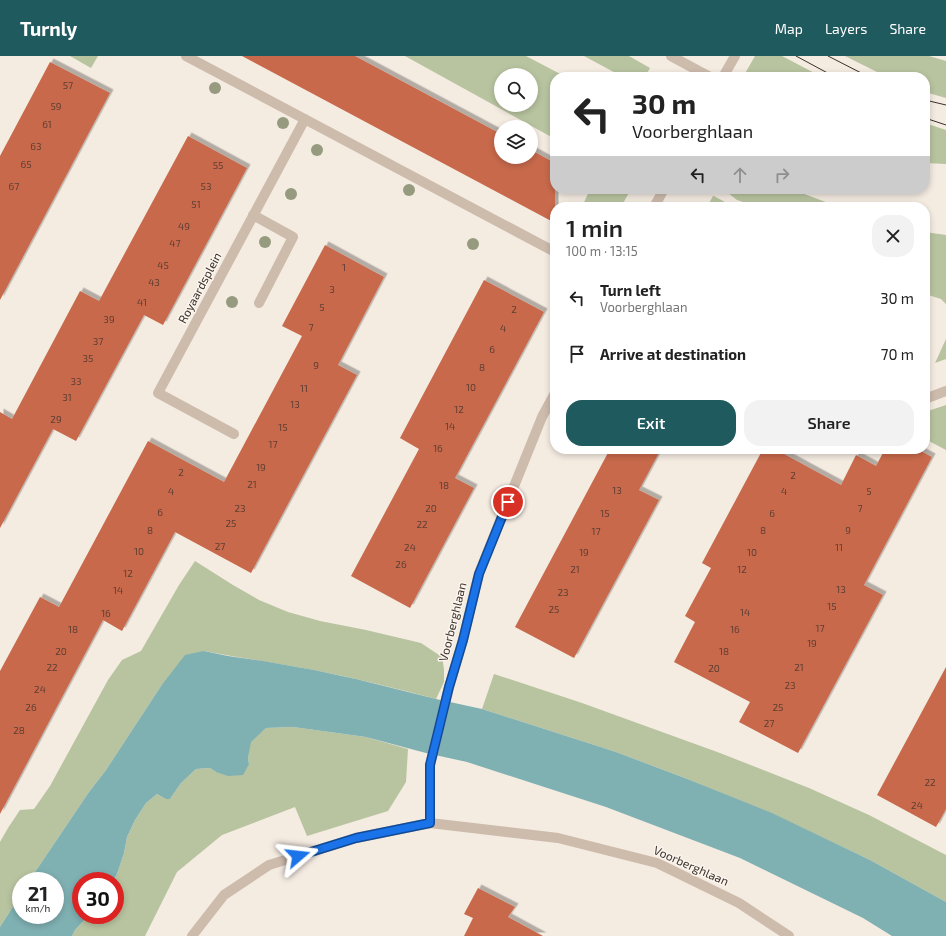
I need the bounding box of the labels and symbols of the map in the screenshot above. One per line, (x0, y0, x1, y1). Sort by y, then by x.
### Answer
house number: 57 (63, 79, 73, 91)
house number: 59 (50, 100, 62, 112)
house number: 61 (42, 118, 52, 130)
house number: 63 (30, 140, 42, 152)
house number: 65 (20, 158, 32, 170)
house number: 55 (213, 159, 223, 171)
house number: 67 (9, 180, 19, 192)
house number: 53 (201, 180, 211, 192)
house number: 51 (191, 198, 201, 210)
house number: 49 (178, 220, 190, 232)
house number: 47 (169, 237, 181, 249)
street label: Royaardsplein (175, 250, 224, 325)
house number: 45 (157, 259, 169, 271)
house number: 1 (342, 261, 346, 273)
house number: 43 (148, 276, 160, 288)
house number: 3 (329, 283, 335, 295)
house number: 41 (137, 296, 147, 308)
house number: 5 (319, 301, 325, 313)
house number: 2 (511, 303, 517, 315)
house number: 39 (103, 313, 115, 325)
house number: 7 (308, 321, 314, 333)
house number: 4 (500, 322, 506, 334)
house number: 37 (93, 335, 103, 347)
house number: 6 (489, 343, 495, 355)
house number: 35 (83, 352, 93, 364)
house number: 9 (313, 359, 319, 371)
house number: 8 (479, 361, 485, 373)
house number: 33 (70, 375, 82, 387)
house number: 10 (466, 381, 476, 393)
house number: 11 (300, 382, 308, 394)
house number: 31 (62, 391, 72, 403)
house number: 13 (290, 398, 300, 410)
house number: 12 (454, 403, 464, 415)
house number: 29 (50, 413, 62, 425)
house number: 14 (445, 420, 455, 432)
house number: 15 (278, 421, 288, 433)
house number: 17 (268, 438, 278, 450)
house number: 16 (433, 442, 443, 454)
house number: 19 (256, 461, 266, 473)
house number: 2 (178, 466, 184, 478)
house number: 2 (790, 469, 796, 481)
house number: 21 (247, 478, 257, 490)
house number: 18 (439, 479, 449, 491)
house number: 13 (612, 484, 622, 496)
house number: 4 (168, 485, 174, 497)
pin (491, 485, 525, 519)
house number: 4 (781, 485, 787, 497)
house number: 5 (866, 485, 872, 497)
house number: 23 (234, 502, 246, 514)
house number: 20 (425, 502, 437, 514)
house number: 7 (857, 502, 863, 514)
house number: 6 (157, 506, 163, 518)
house number: 15 (600, 507, 610, 519)
house number: 6 (769, 507, 775, 519)
house number: 25 (226, 517, 236, 529)
house number: 22 (416, 518, 428, 530)
house number: 8 (147, 524, 153, 536)
house number: 8 (760, 524, 766, 536)
house number: 9 (845, 524, 851, 536)
house number: 17 (591, 525, 601, 537)
house number: 27 (215, 540, 225, 552)
house number: 24 (404, 541, 416, 553)
house number: 11 (835, 541, 843, 553)
house number: 10 (134, 545, 144, 557)
house number: 19 (579, 546, 589, 558)
house number: 10 (747, 546, 757, 558)
house number: 26 (395, 558, 407, 570)
house number: 21 (570, 563, 580, 575)
house number: 12 (737, 563, 747, 575)
house number: 12 (123, 567, 133, 579)
street label: Voorberghlaan (435, 581, 469, 663)
house number: 13 (836, 583, 846, 595)
house number: 14 (113, 584, 123, 596)
house number: 23 (557, 586, 569, 598)
house number: 15 (827, 600, 837, 612)
house number: 25 (549, 603, 559, 615)
house number: 14 (740, 606, 750, 618)
house number: 16 (101, 607, 111, 619)
house number: 17 (815, 622, 825, 634)
house number: 18 (68, 623, 78, 635)
house number: 16 (730, 623, 740, 635)
house number: 19 (807, 637, 817, 649)
house number: 20 (55, 645, 67, 657)
house number: 18 (719, 645, 729, 657)
house number: 22 (46, 661, 58, 673)
house number: 21 (794, 661, 804, 673)
house number: 20 (708, 662, 720, 674)
house number: 23 (784, 679, 796, 691)
house number: 24 (34, 683, 46, 695)
house number: 26 (25, 701, 37, 713)
house number: 25 (773, 701, 783, 713)
house number: 27 (764, 717, 774, 729)
house number: 28 (13, 724, 25, 736)
house number: 22 (924, 776, 936, 788)
house number: 24 (911, 799, 923, 811)
position arrow (277, 835, 319, 877)
street label: Voorberghlaan (652, 842, 731, 888)
speed limit sign: 30 (72, 872, 124, 924)

